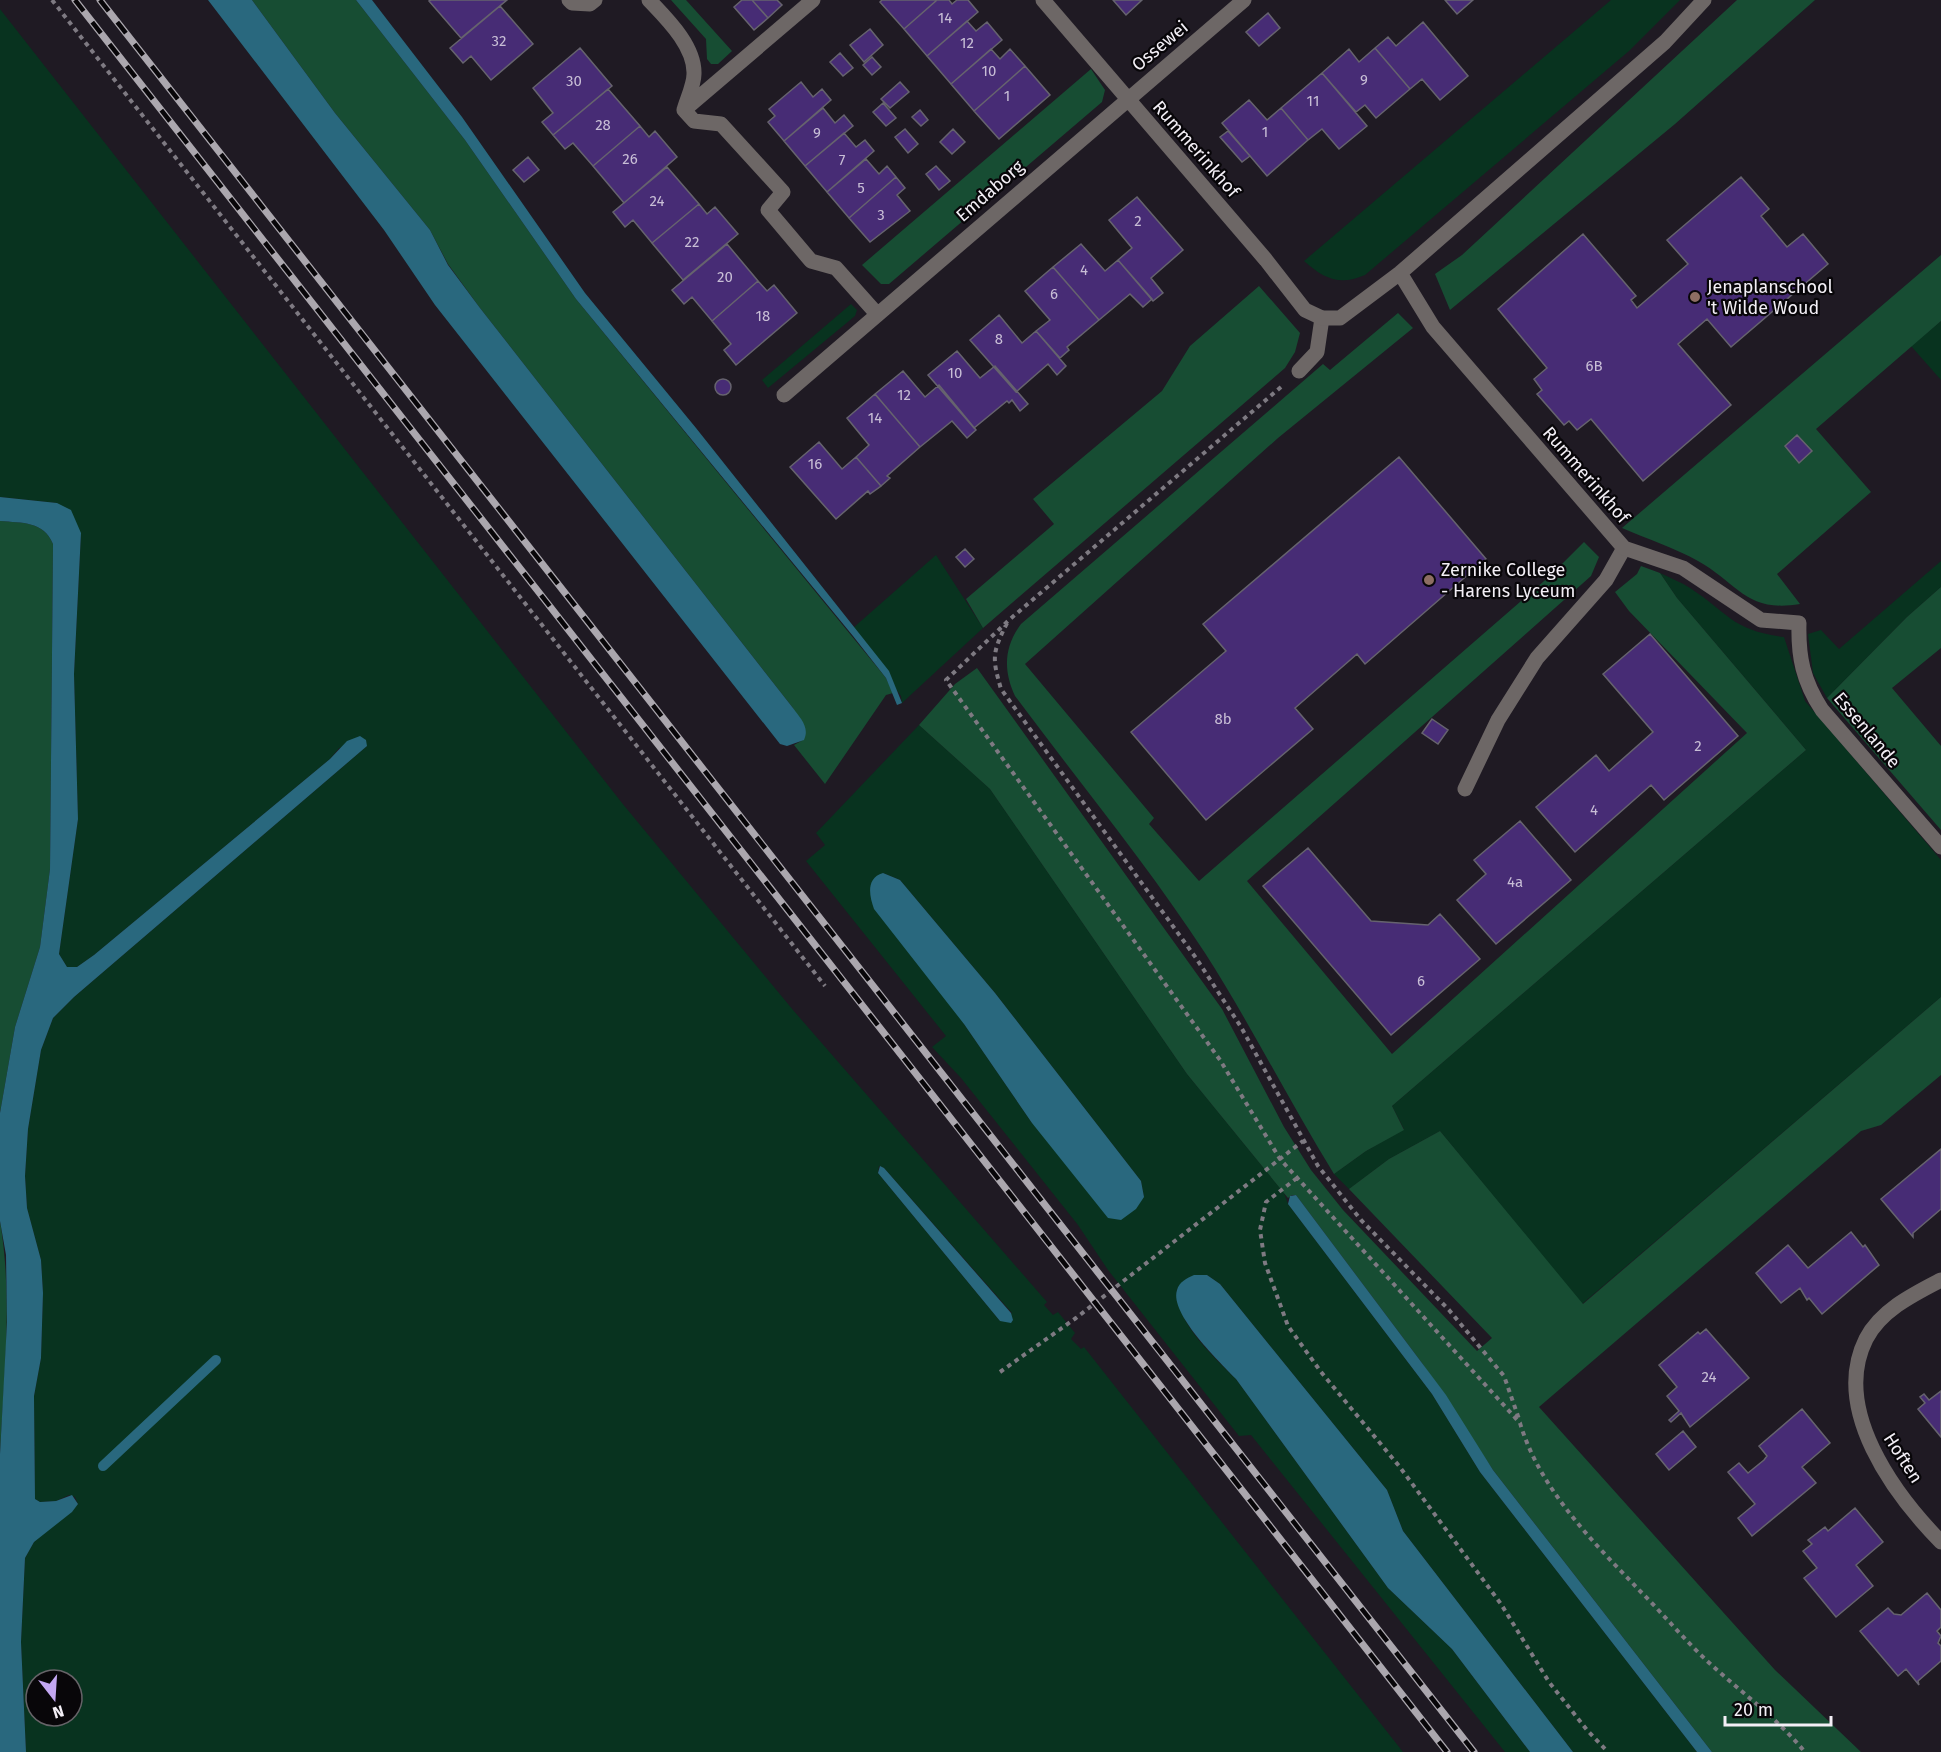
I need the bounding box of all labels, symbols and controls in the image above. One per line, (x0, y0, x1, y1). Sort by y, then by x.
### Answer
house number: 14 (938, 9, 952, 27)
street label: Ossewei (1127, 16, 1193, 76)
house number: 32 (492, 32, 506, 50)
house number: 12 (960, 34, 974, 52)
house number: 10 (982, 62, 996, 80)
house number: 9 (1360, 71, 1368, 89)
house number: 30 (566, 72, 582, 90)
house number: 1 (1004, 87, 1010, 105)
house number: 11 (1307, 92, 1319, 110)
street label: Rummerinkhof (1148, 96, 1245, 203)
house number: 28 (595, 116, 611, 134)
house number: 1 (1262, 123, 1268, 141)
house number: 9 (813, 124, 821, 142)
house number: 26 (622, 150, 638, 168)
house number: 7 (839, 151, 846, 169)
street label: Emdaborg (952, 155, 1029, 226)
house number: 5 (857, 179, 865, 197)
house number: 24 (649, 192, 665, 210)
house number: 3 (877, 206, 885, 224)
house number: 2 (1134, 212, 1142, 230)
house number: 22 (685, 233, 699, 251)
house number: 4 (1080, 261, 1088, 279)
house number: 20 (717, 268, 733, 286)
place label: Jenaplanschool 't Wilde Woud (1707, 276, 1833, 319)
house number: 6 (1050, 285, 1058, 303)
marker: Jenaplanschool 't Wilde Woud (1688, 290, 1702, 304)
house number: 18 (756, 307, 770, 325)
house number: 8 (995, 330, 1003, 348)
house number: 6B (1585, 357, 1603, 375)
house number: 10 (948, 364, 962, 382)
house number: 12 (897, 386, 911, 404)
house number: 14 (868, 409, 882, 427)
street label: Rummerinkhof (1538, 422, 1635, 529)
house number: 16 (808, 455, 822, 473)
place label: Zernike College - Harens Lyceum (1441, 559, 1575, 602)
marker: Zernike College - Harens Lyceum (1422, 573, 1436, 587)
street label: Essenlande (1829, 687, 1905, 773)
house number: 8b (1214, 710, 1232, 728)
house number: 2 (1694, 737, 1702, 755)
house number: 4 (1590, 801, 1598, 819)
house number: 4a (1507, 873, 1523, 891)
house number: 6 (1417, 972, 1425, 990)
house number: 24 (1701, 1368, 1717, 1386)
street label: Hoften (1879, 1429, 1927, 1487)
north arrow (24, 1668, 84, 1728)
scale bar (1725, 1689, 1832, 1727)
text: 20 m (1734, 1699, 1773, 1721)
text: N (50, 1701, 66, 1723)

